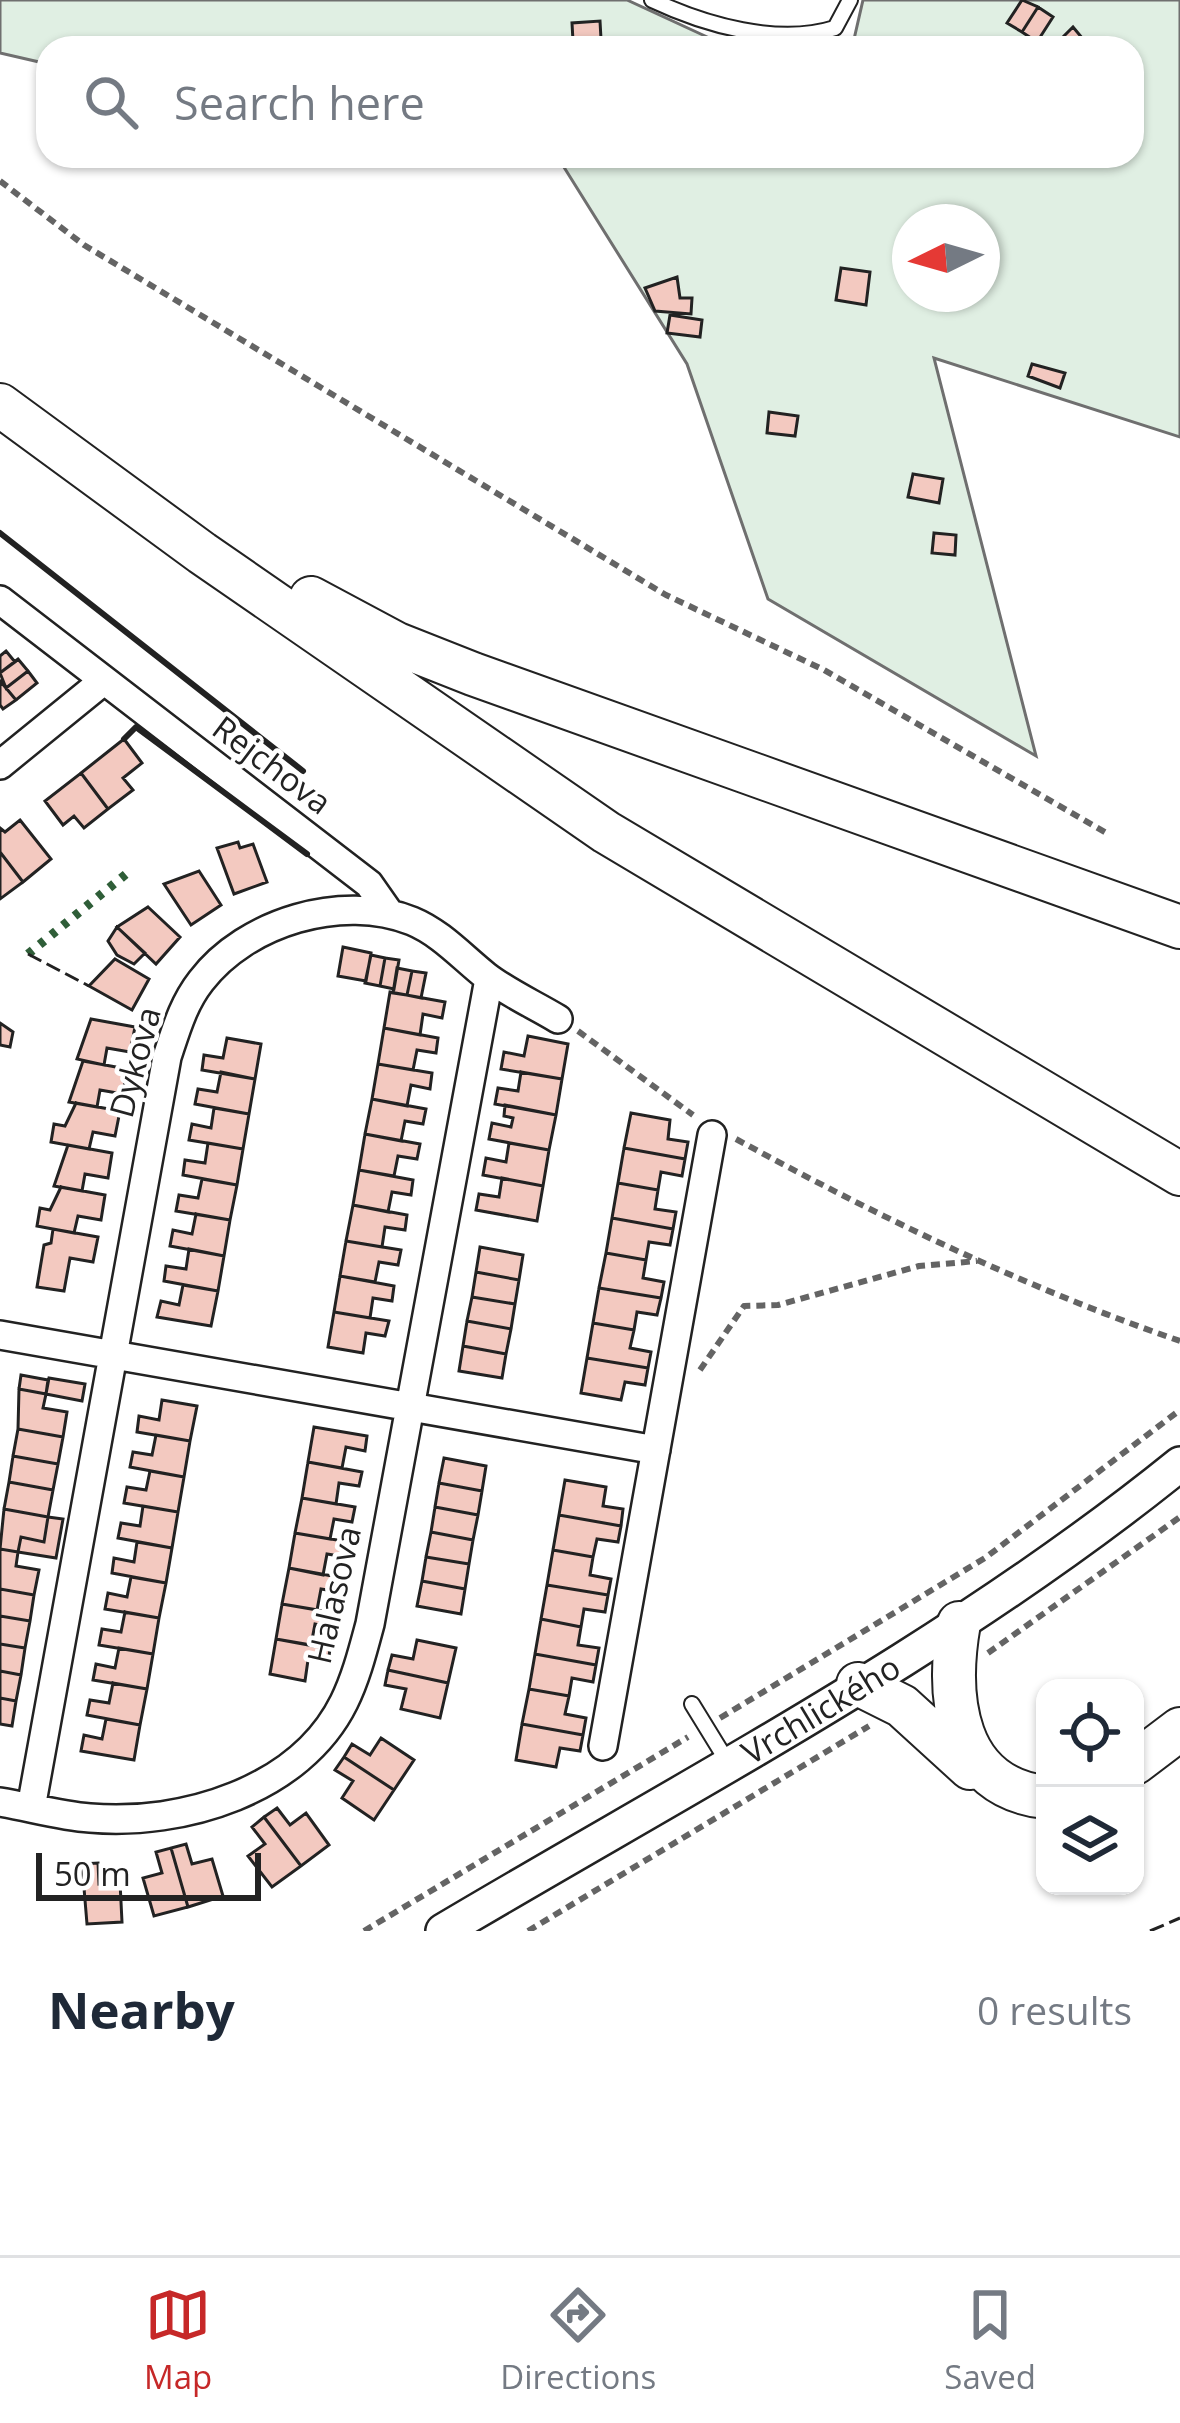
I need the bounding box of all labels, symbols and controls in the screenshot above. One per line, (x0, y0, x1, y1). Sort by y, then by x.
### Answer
search box (36, 36, 1144, 168)
icon: search (78, 69, 144, 135)
text: Search here (174, 72, 425, 133)
north arrow (892, 204, 1000, 312)
street label: Rejchova (204, 705, 341, 824)
street label: Dykova (98, 1002, 171, 1122)
street label: Halasova (296, 1522, 371, 1668)
street label: Vrchlického (733, 1644, 909, 1774)
map controls (1036, 1679, 1144, 1895)
button: locate (1036, 1679, 1144, 1787)
button: layers (1036, 1787, 1144, 1895)
scale bar (36, 1847, 261, 1900)
text: 50 m (54, 1851, 131, 1896)
text: Nearby (48, 1974, 235, 2044)
text: 0 results (977, 1983, 1132, 2036)
tab: Map (144, 2282, 212, 2399)
tab: Directions (500, 2282, 656, 2399)
tab: Saved (944, 2282, 1036, 2399)

